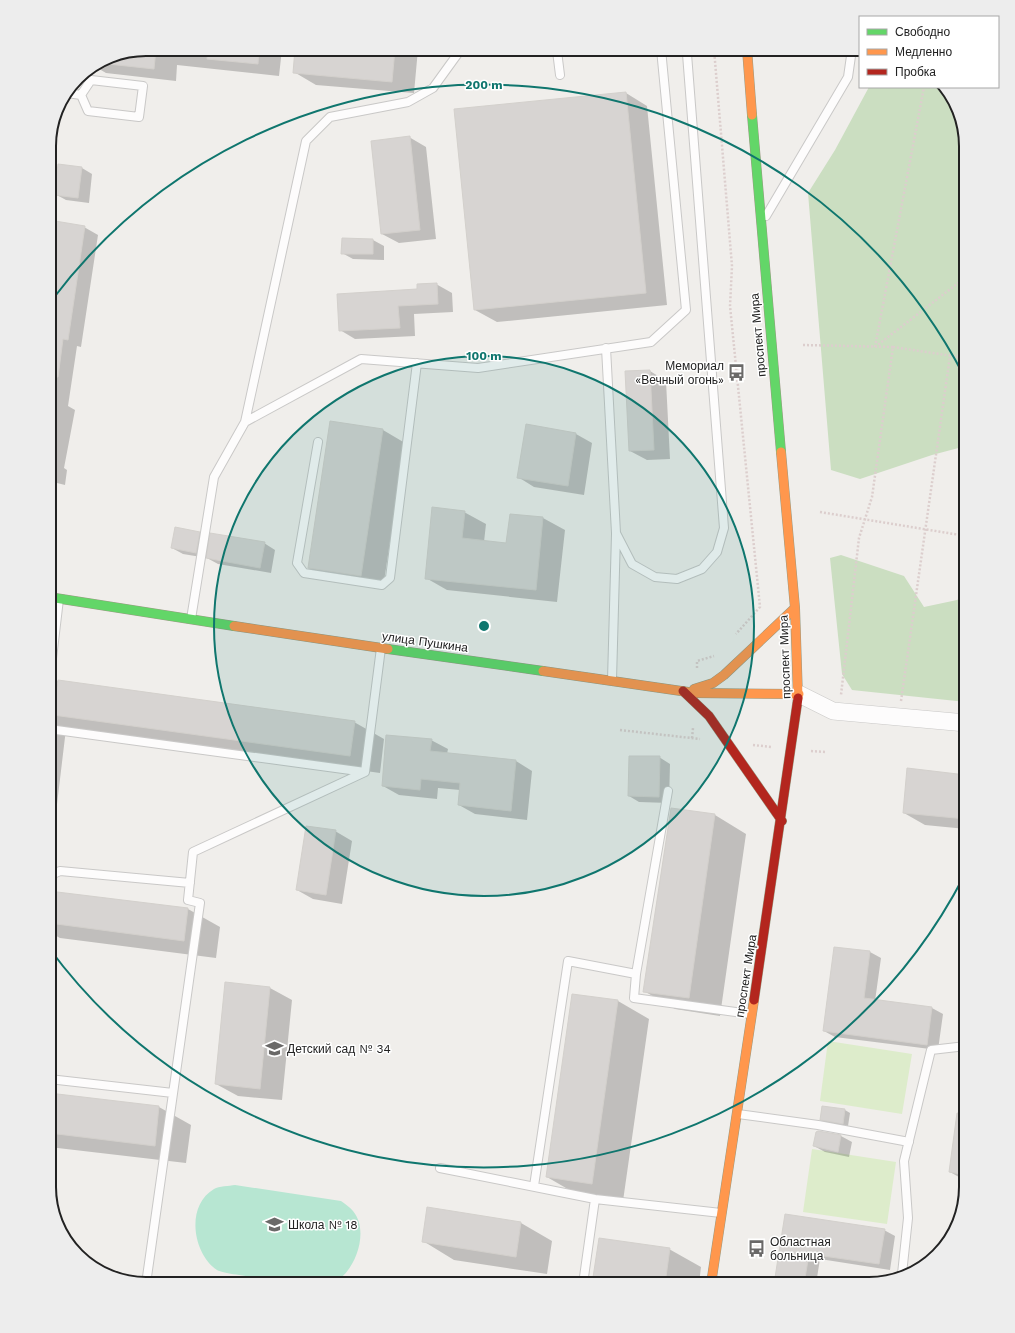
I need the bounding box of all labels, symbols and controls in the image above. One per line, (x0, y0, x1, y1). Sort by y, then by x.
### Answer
legend (859, 16, 999, 88)
text: Свободно (895, 25, 950, 39)
text: Медленно (895, 45, 952, 59)
text: Пробка (895, 65, 936, 79)
text: 200 m (465, 78, 503, 92)
street label: проспект Мира (747, 292, 769, 377)
text: 100 m (466, 349, 502, 363)
place label: Мемориал «Вечный огонь» (635, 359, 724, 387)
bus stop icon: Мемориал «Вечный огонь» (727, 363, 747, 383)
street label: проспект Мира (777, 614, 793, 699)
centre of rings (477, 619, 491, 633)
street label: улица Пушкина (381, 629, 469, 655)
street label: проспект Мира (733, 933, 760, 1019)
school or university icon: Детский сад № 34 (264, 1039, 284, 1059)
place label: Детский сад № 34 (287, 1042, 391, 1056)
school or university icon: Школа № 18 (265, 1215, 285, 1235)
place label: Школа № 18 (288, 1218, 358, 1232)
place label: Областная больница (770, 1235, 831, 1263)
bus stop icon: Областная больница (747, 1239, 767, 1259)

